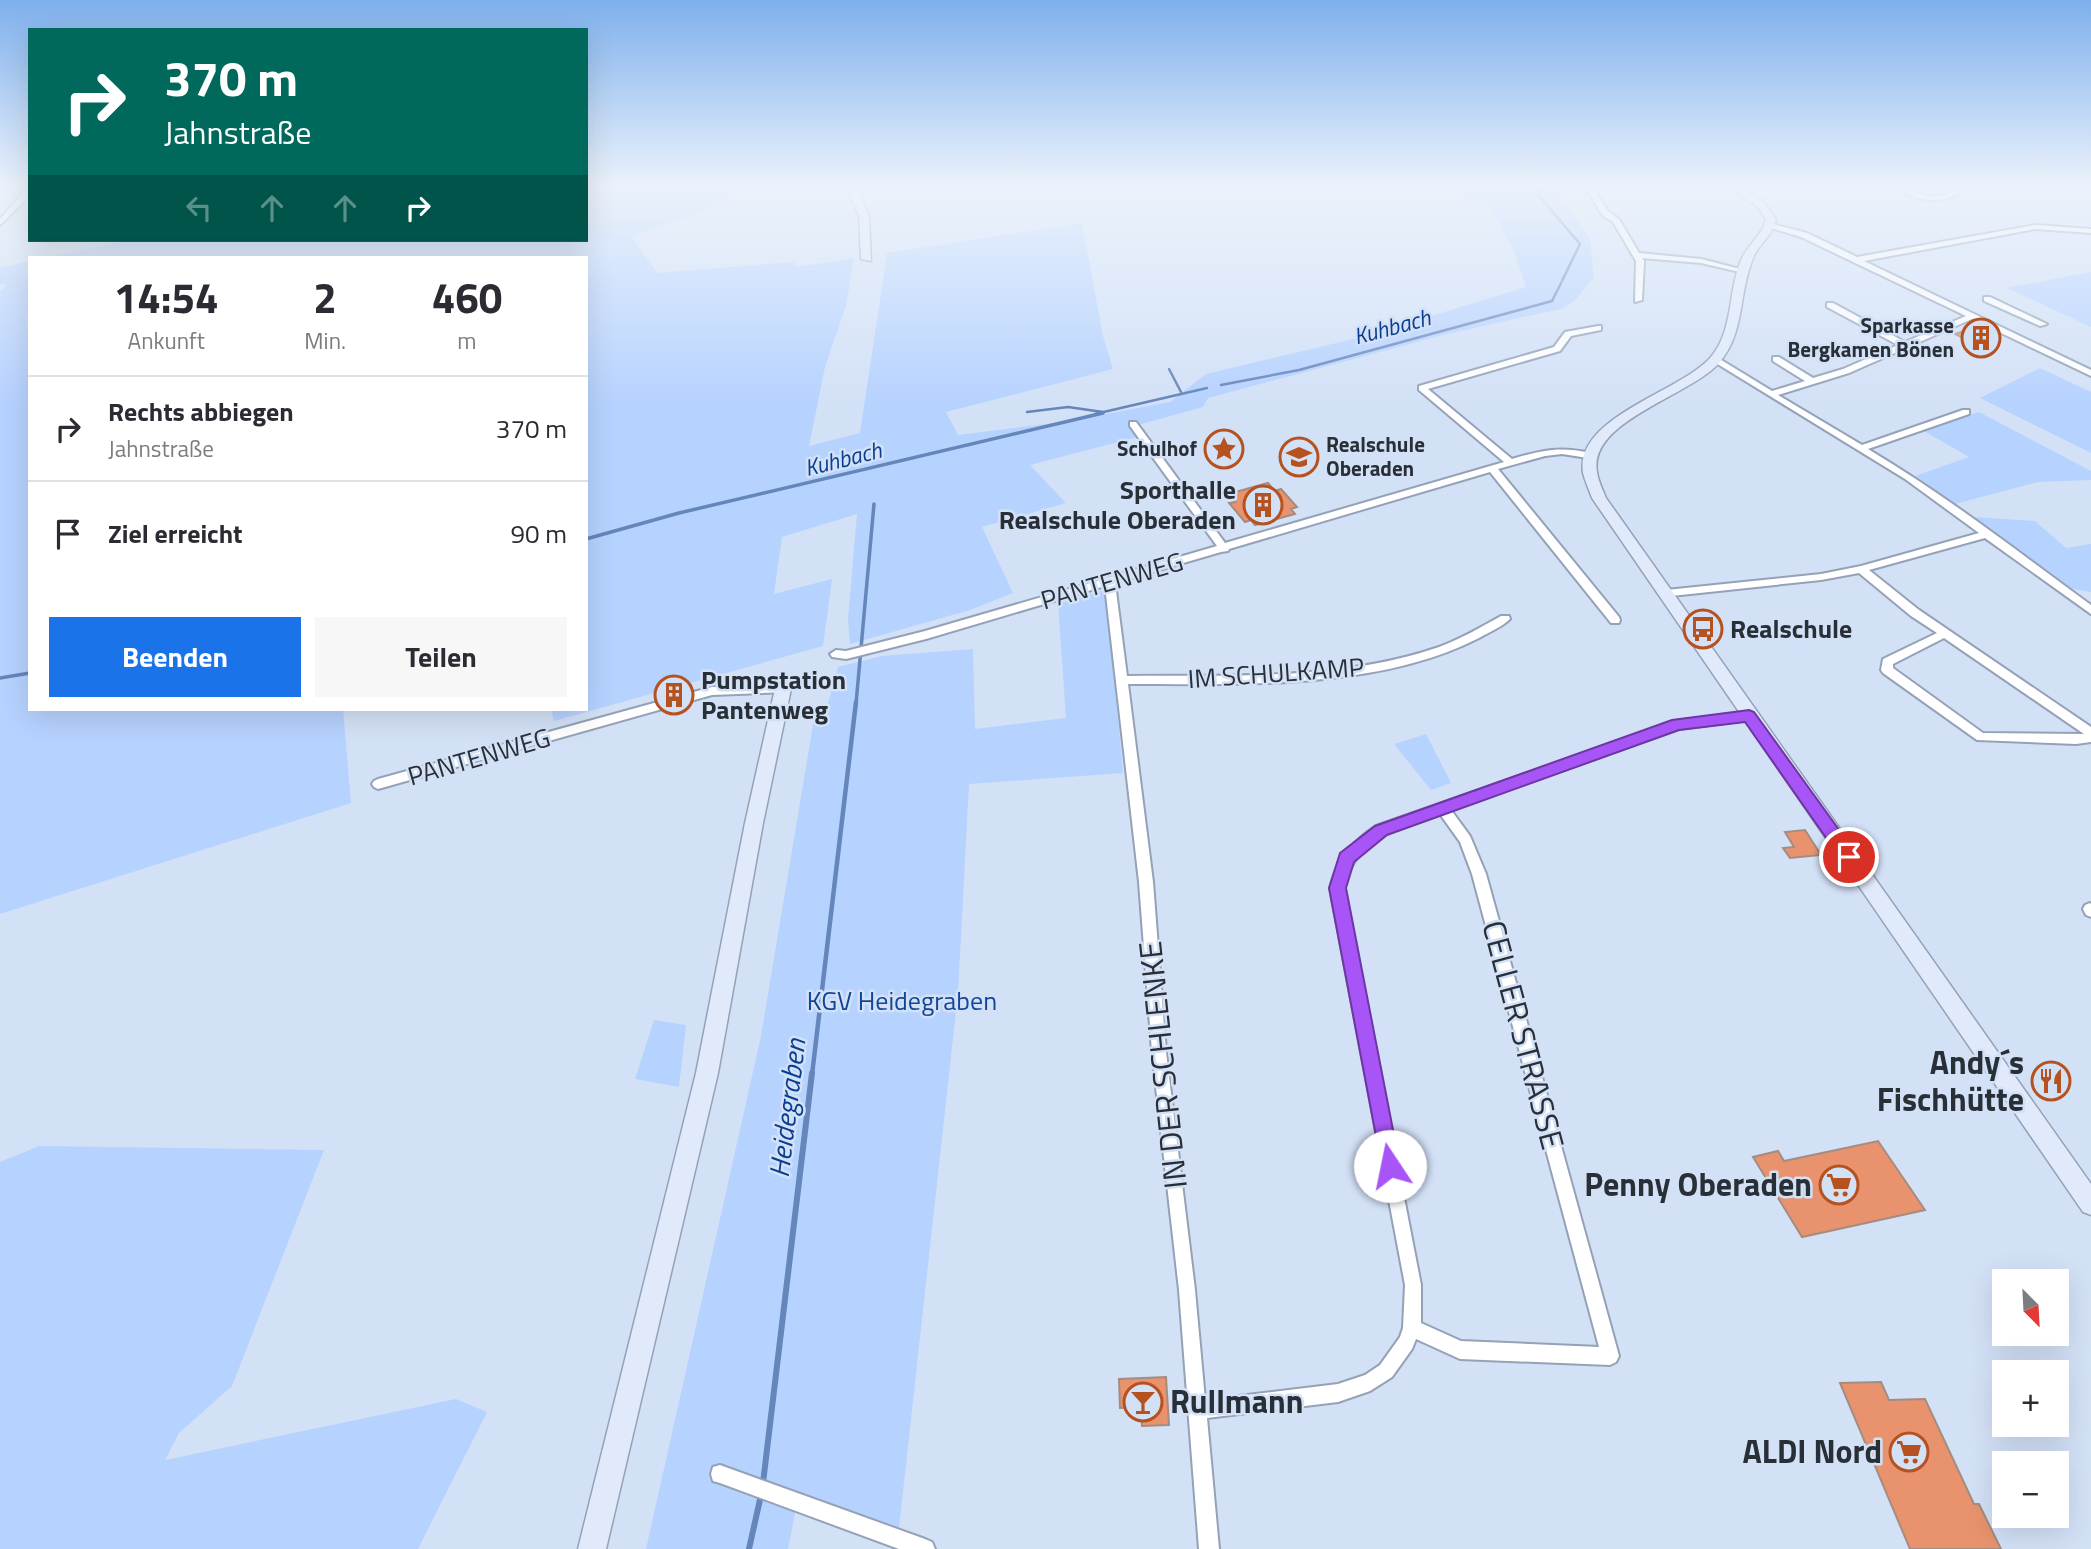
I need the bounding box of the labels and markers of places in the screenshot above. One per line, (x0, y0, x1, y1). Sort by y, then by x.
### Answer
place label: Sparkasse Bergkamen Bönen (1787, 309, 1954, 365)
building icon: Sparkasse Bergkamen Bönen (1960, 317, 2002, 359)
place icon: Schulhof (1203, 428, 1245, 470)
place label: Realschule Oberaden (1326, 428, 1425, 484)
place label: Schulhof (1117, 432, 1198, 464)
school or university icon: Realschule Oberaden (1278, 436, 1320, 478)
place label: Sporthalle Realschule Oberaden (999, 470, 1236, 539)
building icon: Sporthalle Realschule Oberaden (1242, 484, 1284, 526)
bus stop icon: Realschule (1682, 608, 1724, 650)
place label: Realschule (1730, 609, 1852, 648)
place label: Pumpstation Pantenweg (701, 660, 846, 729)
building icon: Pumpstation Pantenweg (653, 674, 695, 716)
pin (1819, 827, 1879, 887)
place label: Andy´s Fischhütte (1877, 1038, 2024, 1123)
restaurant icon: Andy´s Fischhütte (2030, 1060, 2072, 1102)
place label: Penny Oberaden (1584, 1160, 1812, 1208)
supermarket icon: Penny Oberaden (1818, 1164, 1860, 1206)
place label: Rullmann (1170, 1377, 1303, 1425)
bar icon: Rullmann (1122, 1381, 1164, 1423)
place label: ALDI Nord (1743, 1427, 1882, 1475)
supermarket icon: ALDI Nord (1888, 1431, 1930, 1473)

